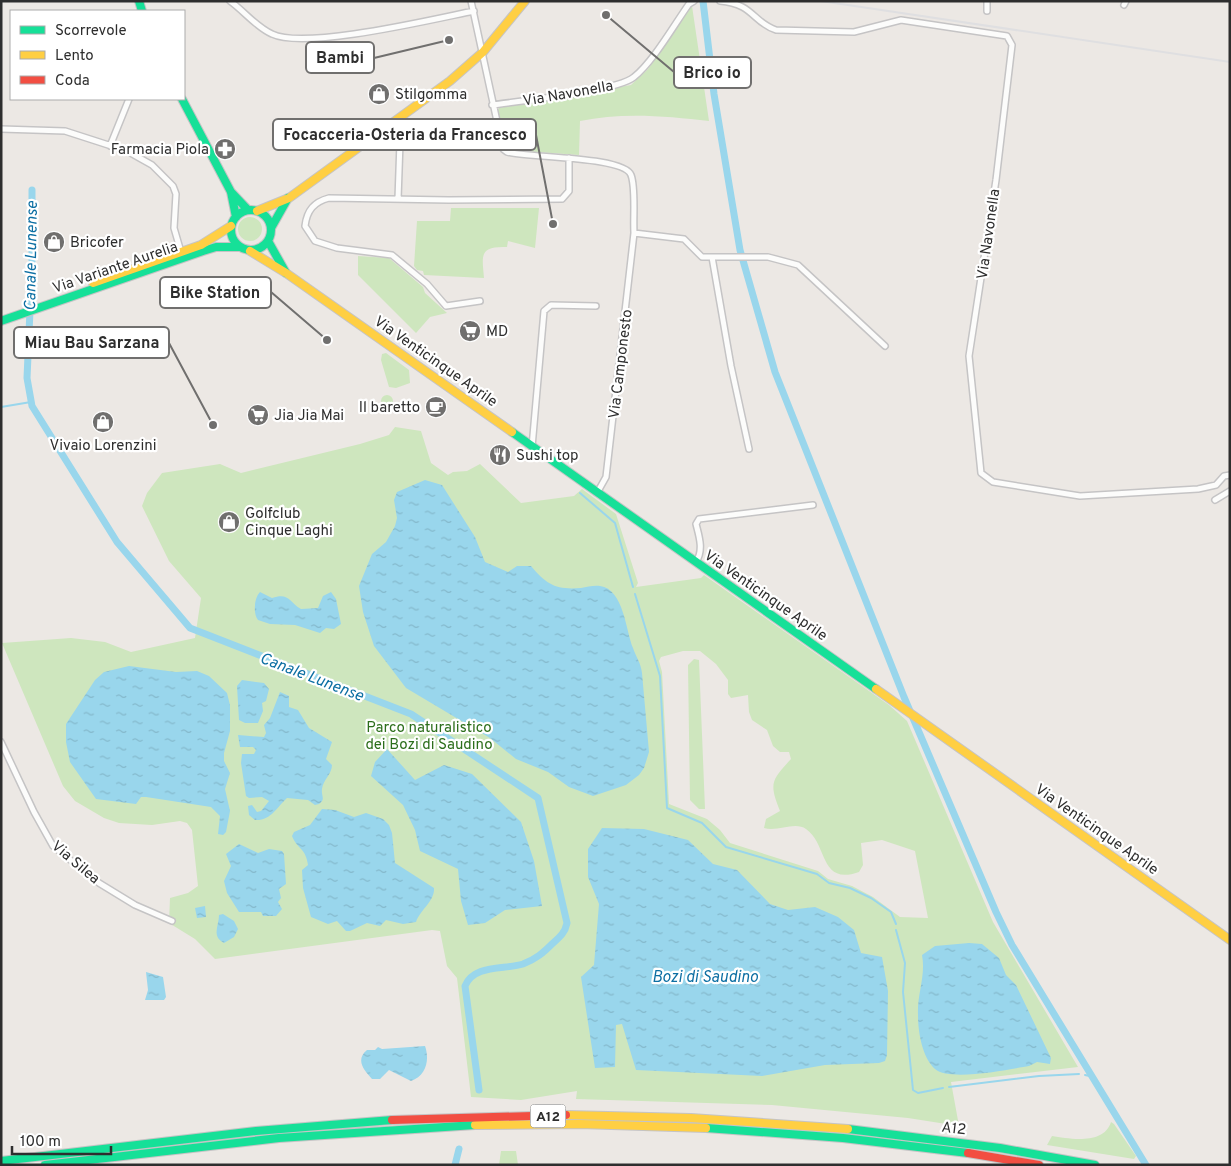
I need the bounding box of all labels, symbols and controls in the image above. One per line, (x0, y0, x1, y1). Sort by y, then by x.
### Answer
legend (10, 10, 185, 100)
text: Scorrevole (55, 22, 127, 41)
callout: Bambi (306, 42, 374, 73)
text: Lento (55, 47, 94, 66)
text: Bambi (316, 49, 364, 69)
callout: Brico io (674, 57, 751, 88)
text: Brico io (683, 64, 741, 84)
text: Coda (55, 72, 90, 91)
street label: Via Navonella (522, 77, 615, 112)
shop icon: Stilgomma (367, 82, 391, 106)
place label: Stilgomma (395, 86, 467, 105)
callout: Focacceria-Osteria da Francesco (273, 119, 536, 150)
text: Focacceria-Osteria da Francesco (283, 126, 527, 146)
pharmacy icon: Farmacia Piola (213, 137, 237, 161)
place label: Farmacia Piola (111, 141, 209, 160)
street label: Via Navonella (974, 188, 1005, 281)
water label: Canale Lunense (21, 200, 43, 311)
shop icon: Bricofer (42, 230, 66, 254)
place label: Bricofer (70, 234, 124, 253)
street label: Via Variante Aurelia (50, 238, 181, 299)
callout: Bike Station (160, 277, 271, 308)
text: Bike Station (170, 284, 260, 304)
street label: Via Camponesto (605, 308, 638, 420)
street label: Via Venticinque Aprile (370, 312, 501, 412)
supermarket icon: MD (458, 319, 482, 343)
place label: MD (486, 323, 508, 342)
callout: Miau Bau Sarzana (14, 327, 169, 358)
text: Miau Bau Sarzana (25, 334, 159, 354)
cafe icon: Il baretto (424, 395, 448, 419)
place label: Il baretto (359, 399, 420, 418)
supermarket icon: Jia Jia Mai (246, 403, 270, 427)
place label: Jia Jia Mai (274, 407, 344, 426)
shop icon: Vivaio Lorenzini (91, 410, 115, 434)
place label: Vivaio Lorenzini (49, 437, 157, 456)
restaurant icon: Sushi top (488, 443, 512, 467)
place label: Sushi top (516, 447, 579, 466)
place label: Golfclub Cinque Laghi (245, 505, 333, 541)
shop icon: Golfclub Cinque Laghi (217, 510, 241, 534)
street label: Via Venticinque Aprile (700, 546, 831, 646)
water label: Canale Lunense (257, 649, 367, 707)
park label: Parco naturalistico dei Bozi di Saudino (365, 719, 493, 755)
street label: Via Venticinque Aprile (1031, 780, 1162, 880)
street label: Via Silea (47, 837, 103, 889)
water label: Bozi di Saudino (652, 968, 759, 988)
road number: A12 (530, 1104, 566, 1128)
street label: A12 (940, 1119, 967, 1140)
scale bar (12, 1124, 111, 1156)
text: 100 m (20, 1133, 61, 1152)

